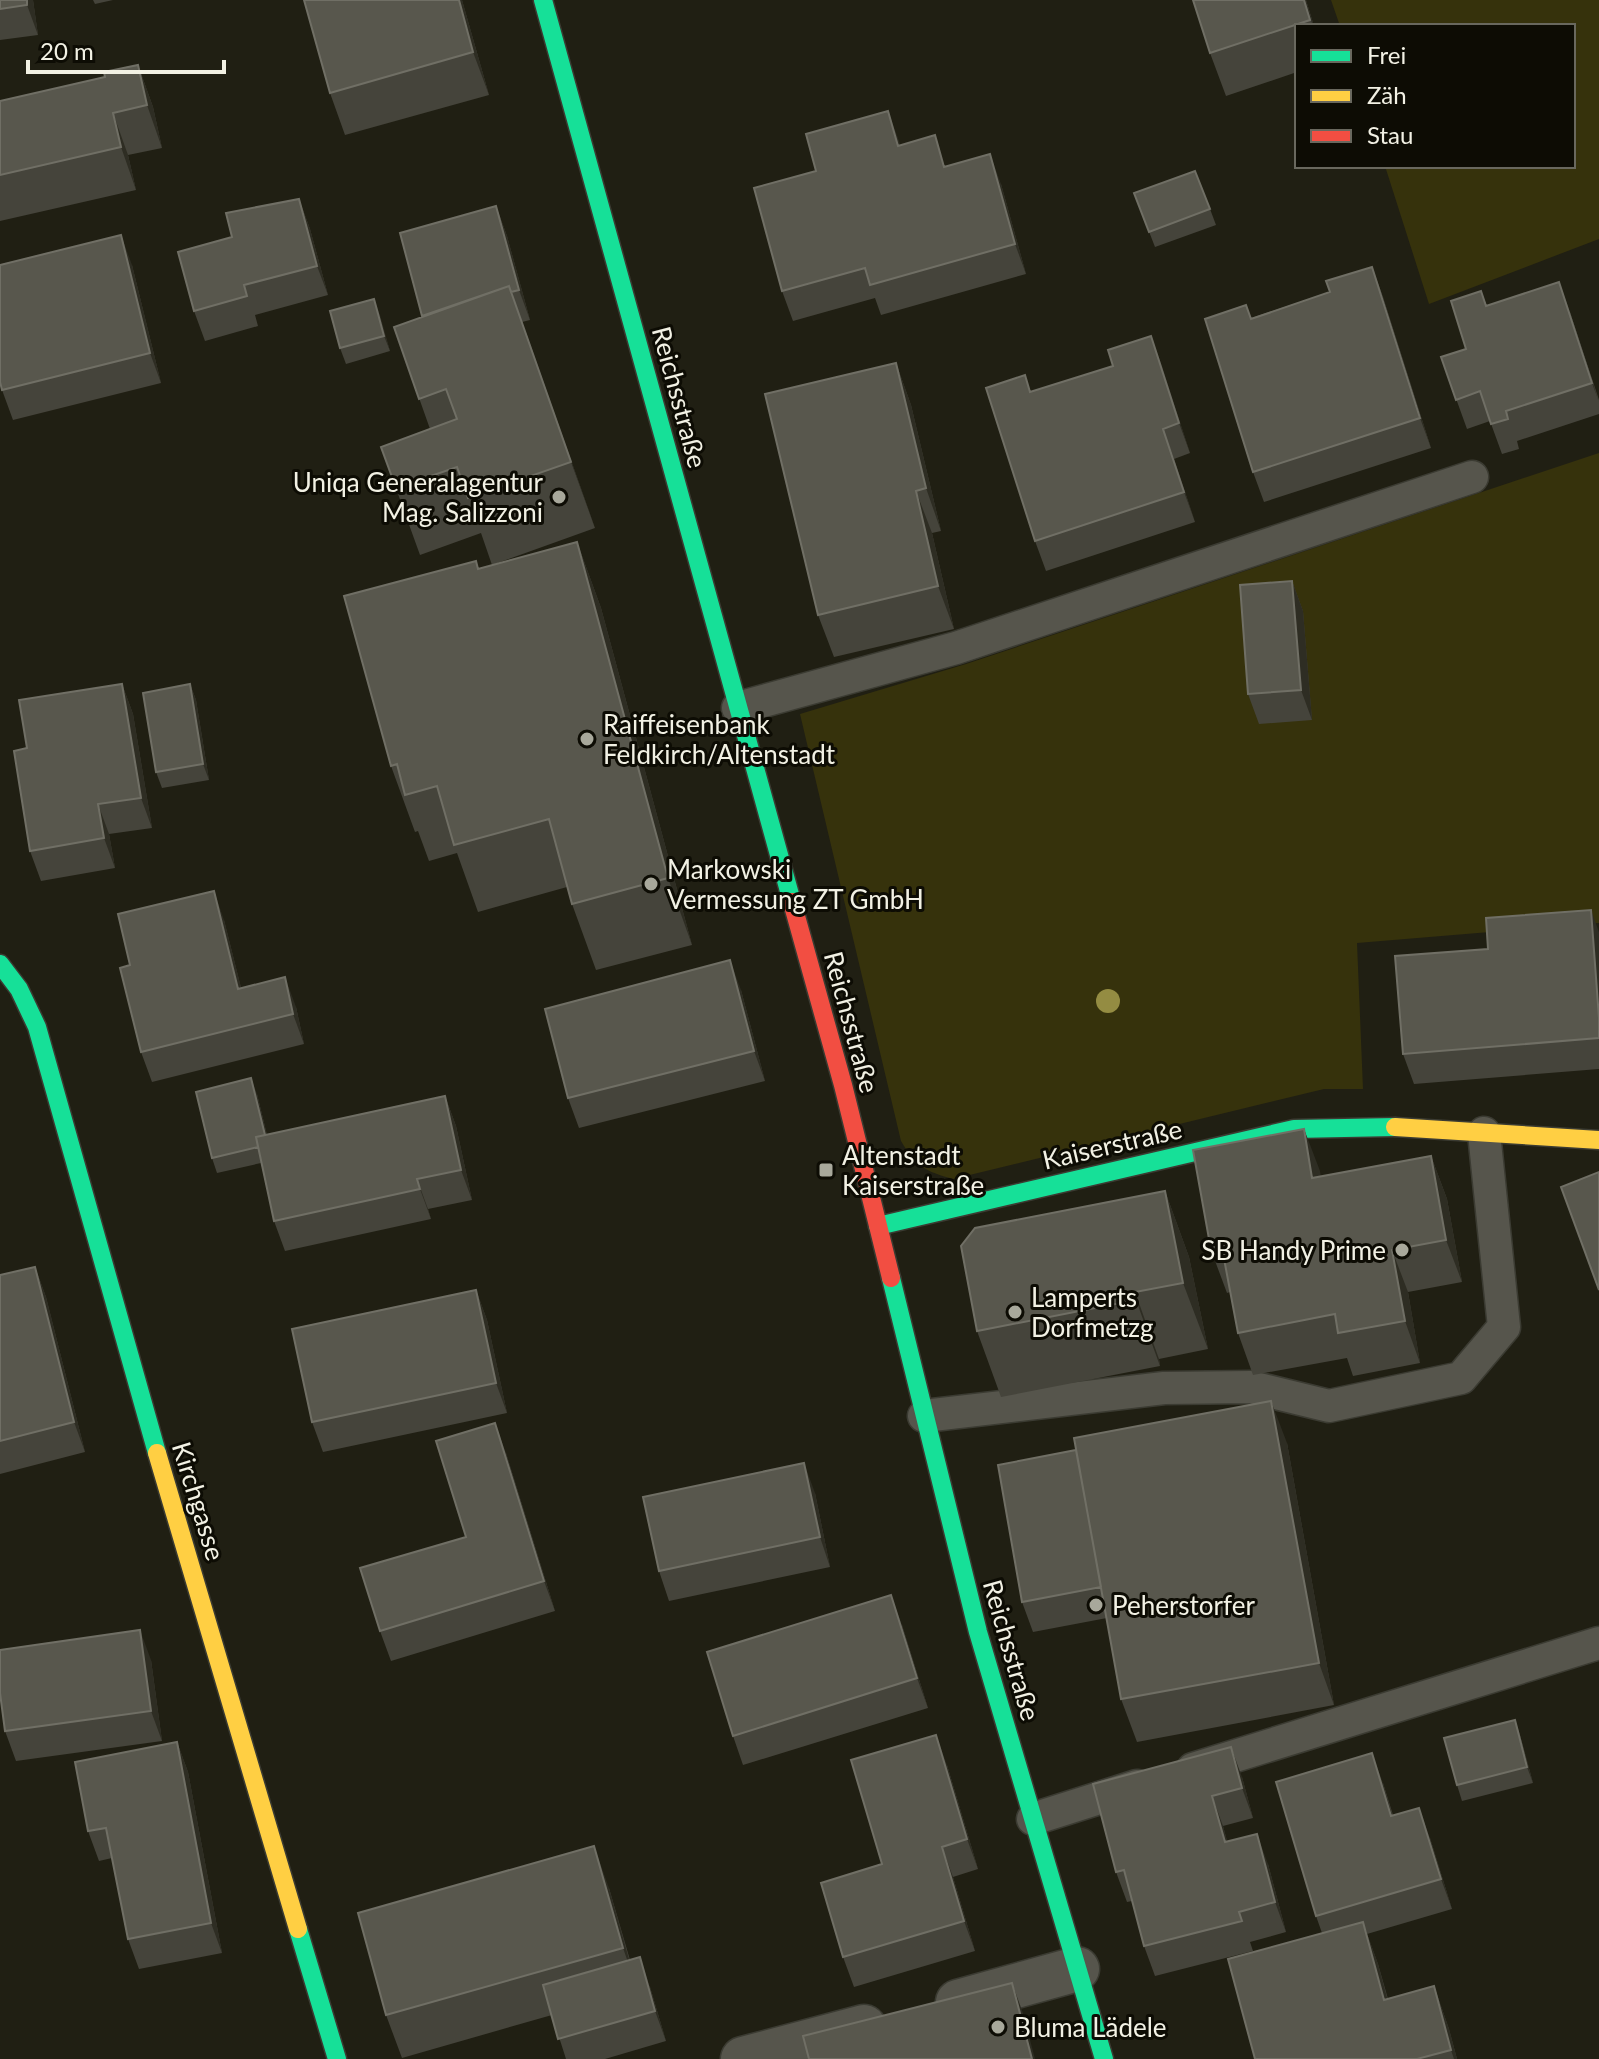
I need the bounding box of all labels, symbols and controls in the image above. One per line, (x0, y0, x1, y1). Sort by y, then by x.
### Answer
scale bar (28, 24, 224, 74)
legend (1295, 24, 1575, 168)
text: 20 m (40, 36, 94, 65)
text: Frei (1367, 40, 1406, 69)
text: Zäh (1367, 80, 1407, 109)
text: Stau (1367, 120, 1413, 149)
street label: Reichsstraße (646, 323, 714, 471)
place label: Uniqa Generalagentur Mag. Salizzoni (293, 466, 544, 528)
marker: Uniqa Generalagentur Mag. Salizzoni (550, 488, 568, 506)
place label: Raiffeisenbank Feldkirch/Altenstadt (603, 708, 836, 770)
marker: Raiffeisenbank Feldkirch/Altenstadt (578, 730, 596, 748)
place label: Markowski Vermessung ZT GmbH (667, 853, 924, 915)
marker: Markowski Vermessung ZT GmbH (642, 875, 660, 893)
street label: Reichsstraße (818, 948, 886, 1096)
street label: Kaiserstraße (1039, 1112, 1185, 1176)
place label: Altenstadt Kaiserstraße (842, 1139, 984, 1201)
marker: Altenstadt Kaiserstraße (817, 1161, 835, 1179)
place label: SB Handy Prime (1201, 1234, 1386, 1266)
marker: SB Handy Prime (1393, 1241, 1411, 1259)
place label: Lamperts Dorfmetzg (1031, 1281, 1154, 1343)
marker: Lamperts Dorfmetzg (1006, 1303, 1024, 1321)
street label: Kirchgasse (166, 1438, 232, 1564)
street label: Reichsstraße (977, 1576, 1047, 1724)
place label: Peherstorfer (1112, 1589, 1255, 1621)
marker: Peherstorfer (1087, 1596, 1105, 1614)
place label: Bluma Lädele (1014, 2011, 1167, 2043)
marker: Bluma Lädele (989, 2018, 1007, 2036)

